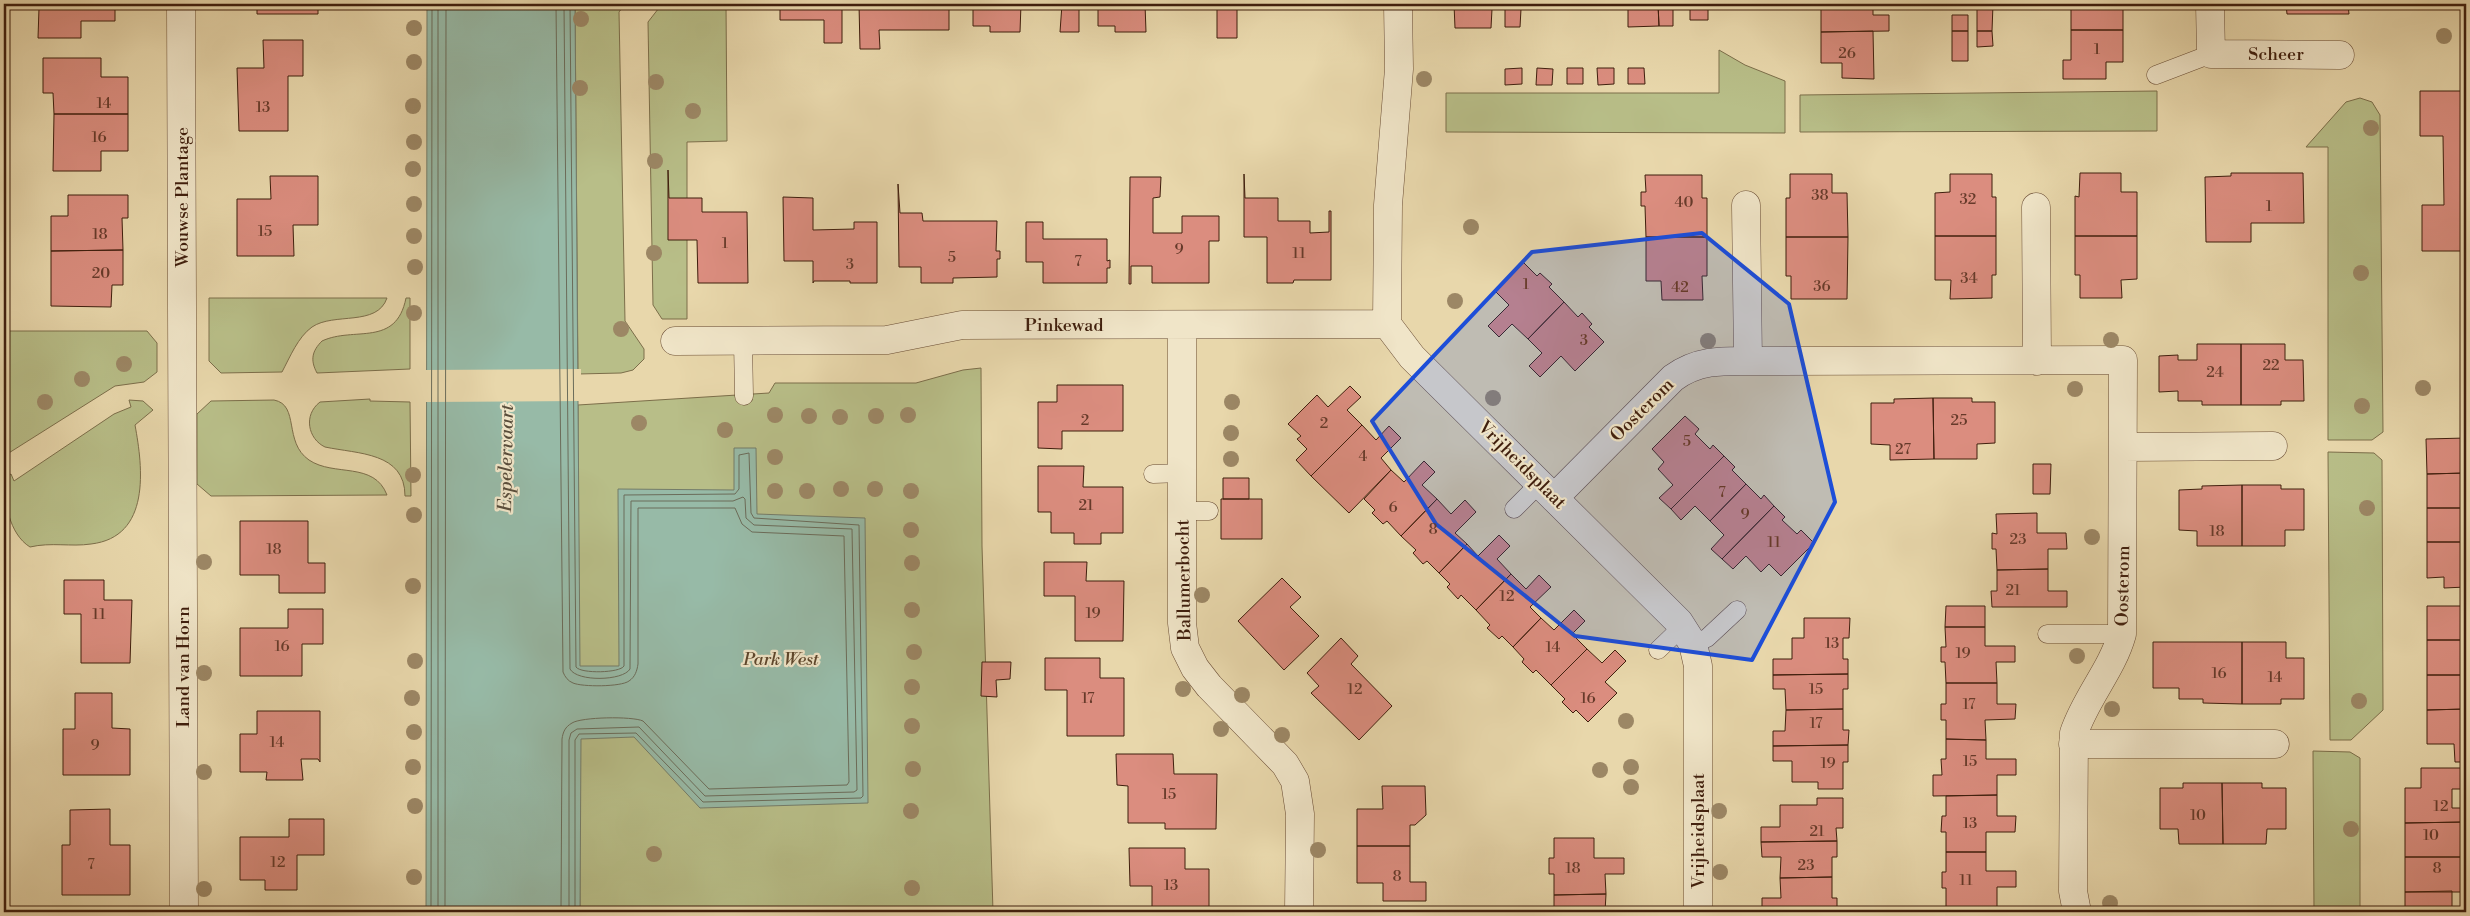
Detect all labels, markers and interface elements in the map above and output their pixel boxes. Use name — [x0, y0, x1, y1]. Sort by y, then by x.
house number: 1 — [2094, 40, 2101, 59]
street label: Scheer — [2248, 43, 2304, 66]
house number: 26 — [1838, 44, 1856, 63]
house number: 14 — [97, 94, 111, 113]
house number: 13 — [256, 98, 270, 117]
street label: Wouwse Plantage — [171, 127, 194, 268]
house number: 16 — [91, 128, 107, 147]
house number: 38 — [1811, 186, 1829, 205]
house number: 32 — [1960, 190, 1976, 209]
house number: 40 — [1675, 193, 1693, 212]
house number: 1 — [2266, 197, 2273, 216]
house number: 15 — [258, 222, 272, 241]
house number: 18 — [92, 225, 108, 244]
house number: 1 — [722, 234, 729, 253]
house number: 9 — [1174, 240, 1184, 259]
house number: 11 — [1292, 244, 1306, 263]
house number: 5 — [948, 248, 956, 267]
house number: 7 — [1074, 252, 1082, 271]
house number: 3 — [846, 255, 854, 274]
house number: 20 — [92, 264, 110, 283]
house number: 34 — [1960, 269, 1978, 288]
house number: 1 — [1523, 275, 1530, 294]
house number: 36 — [1813, 277, 1831, 296]
house number: 42 — [1671, 278, 1689, 297]
street label: Pinkewad — [1024, 314, 1104, 337]
house number: 3 — [1580, 331, 1588, 350]
house number: 22 — [2262, 356, 2280, 375]
house number: 24 — [2206, 363, 2224, 382]
street label: Oosterom — [1605, 373, 1679, 447]
water label: Espelervaart — [493, 403, 519, 513]
house number: 2 — [1081, 411, 1089, 430]
house number: 25 — [1951, 411, 1967, 430]
house number: 2 — [1320, 414, 1328, 433]
street label: Vrijheidsplaat — [1472, 415, 1571, 514]
house number: 5 — [1683, 432, 1691, 451]
house number: 27 — [1895, 440, 1911, 459]
house number: 4 — [1359, 447, 1368, 466]
house number: 7 — [1718, 483, 1726, 502]
house number: 21 — [1078, 496, 1094, 515]
house number: 6 — [1388, 498, 1398, 517]
house number: 9 — [1740, 505, 1750, 524]
street label: Ballumerbocht — [1171, 518, 1197, 642]
house number: 8 — [1428, 520, 1438, 539]
house number: 18 — [2209, 522, 2225, 541]
house number: 23 — [2010, 530, 2026, 549]
house number: 11 — [1767, 533, 1781, 552]
house number: 18 — [266, 540, 282, 559]
street label: Oosterom — [2111, 545, 2135, 627]
house number: 21 — [2005, 581, 2021, 600]
house number: 12 — [1499, 587, 1515, 606]
house number: 19 — [1085, 604, 1101, 623]
house number: 11 — [92, 605, 106, 624]
street label: Land van Horn — [172, 606, 195, 728]
house number: 13 — [1825, 634, 1839, 653]
house number: 16 — [274, 637, 290, 656]
house number: 14 — [1546, 638, 1560, 657]
house number: 19 — [1955, 644, 1971, 663]
park label: Park West — [742, 648, 820, 671]
house number: 16 — [2211, 664, 2227, 683]
house number: 14 — [2268, 668, 2282, 687]
house number: 12 — [1347, 680, 1363, 699]
house number: 15 — [1809, 680, 1823, 699]
house number: 17 — [1081, 689, 1095, 708]
house number: 16 — [1580, 689, 1596, 708]
house number: 17 — [1962, 695, 1976, 714]
house number: 17 — [1809, 714, 1823, 733]
house number: 14 — [270, 733, 284, 752]
house number: 9 — [90, 736, 100, 755]
house number: 15 — [1963, 752, 1977, 771]
house number: 19 — [1820, 754, 1836, 773]
street label: Vrijheidsplaat — [1687, 773, 1710, 890]
house number: 15 — [1162, 785, 1176, 804]
house number: 12 — [2433, 797, 2449, 816]
house number: 10 — [2190, 806, 2206, 825]
house number: 13 — [1963, 814, 1977, 833]
house number: 21 — [1809, 822, 1825, 841]
house number: 10 — [2423, 826, 2439, 845]
house number: 12 — [270, 853, 286, 872]
house number: 7 — [87, 855, 95, 874]
house number: 23 — [1798, 856, 1814, 875]
house number: 18 — [1565, 859, 1581, 878]
house number: 8 — [2432, 859, 2442, 878]
house number: 8 — [1392, 867, 1402, 886]
house number: 11 — [1959, 871, 1973, 890]
house number: 13 — [1164, 876, 1178, 895]

